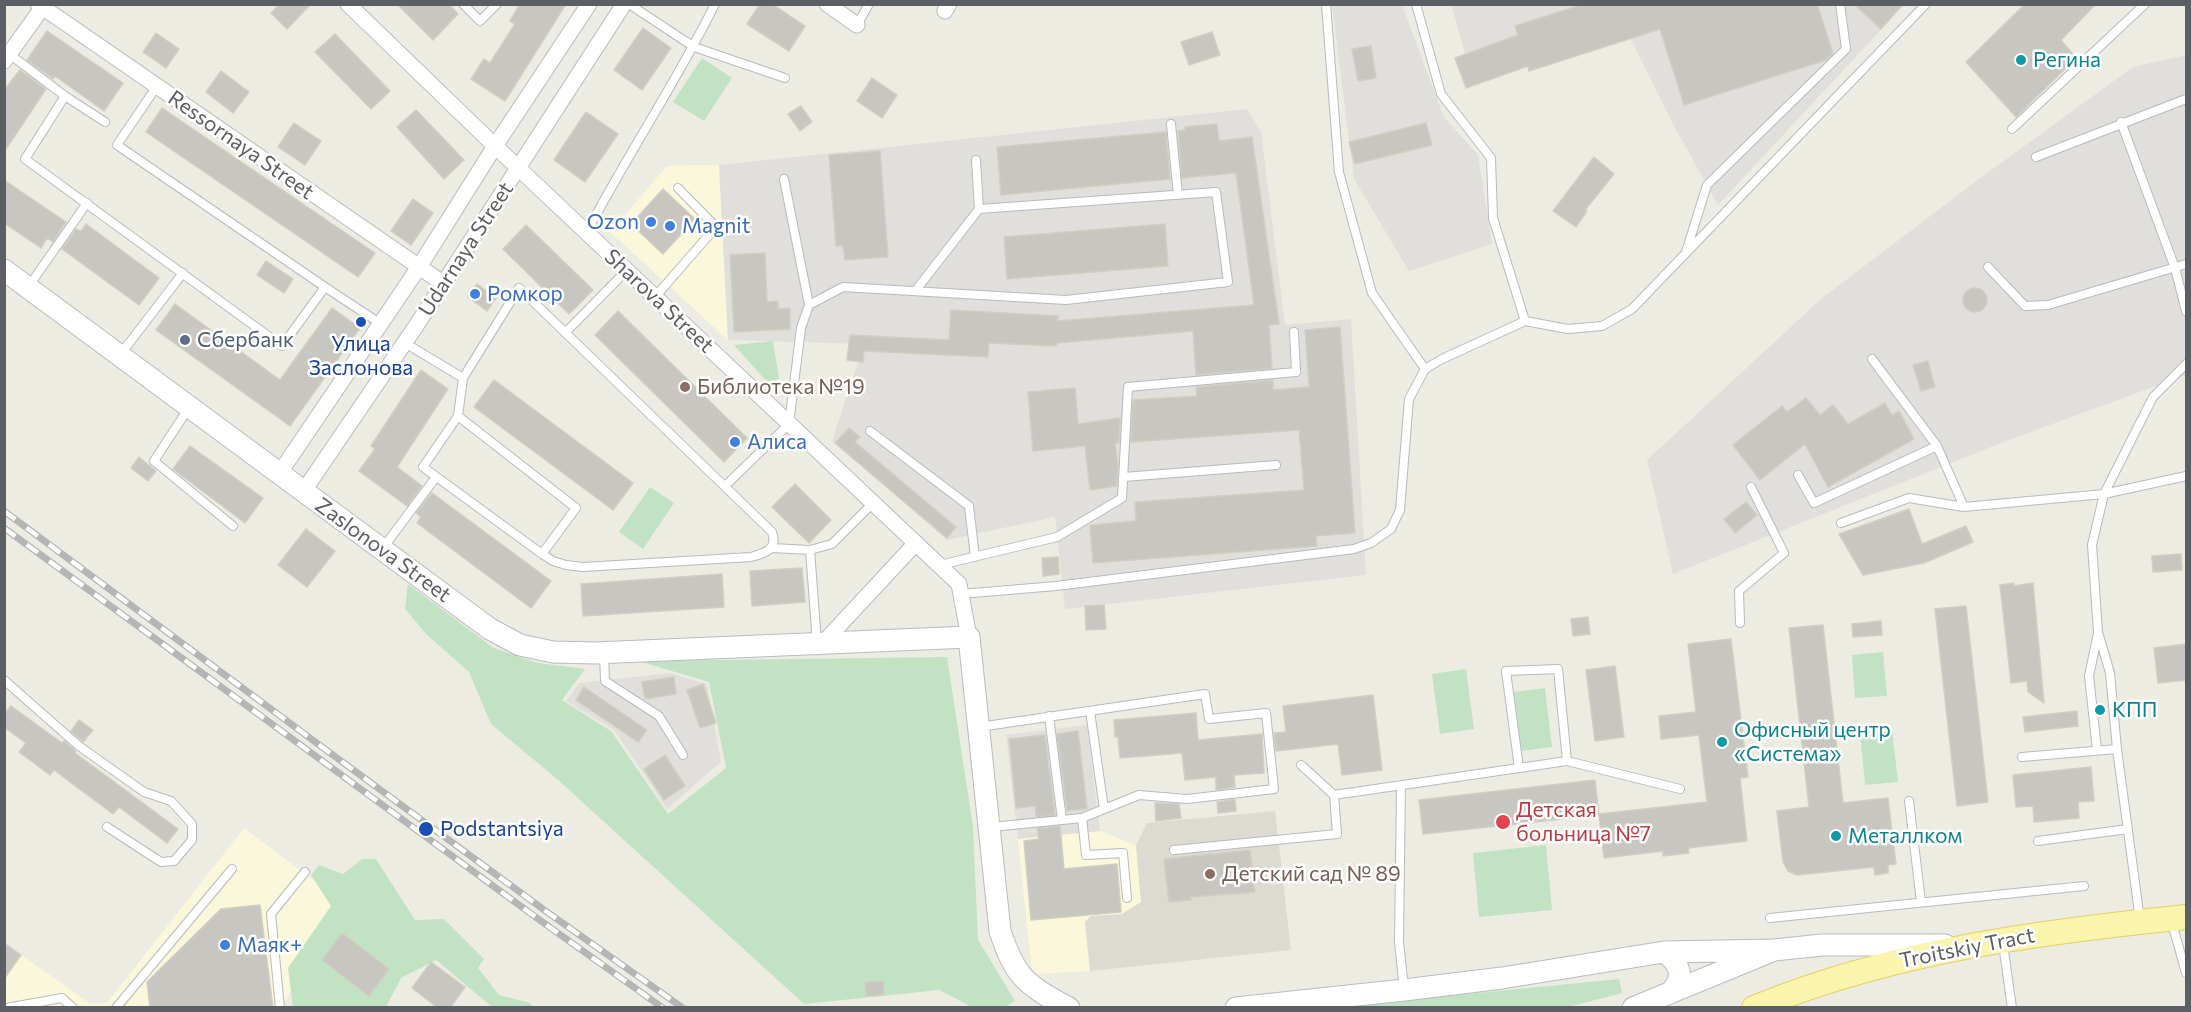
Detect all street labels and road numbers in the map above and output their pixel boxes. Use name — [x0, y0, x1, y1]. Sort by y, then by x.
street label: Ressornaya Street — [163, 85, 319, 205]
street label: Udarnaya Street — [413, 177, 519, 321]
street label: Sharova Street — [599, 244, 719, 358]
street label: Zaslonova Street — [310, 492, 456, 608]
street label: Troitskiy Tract — [1897, 923, 2037, 973]

